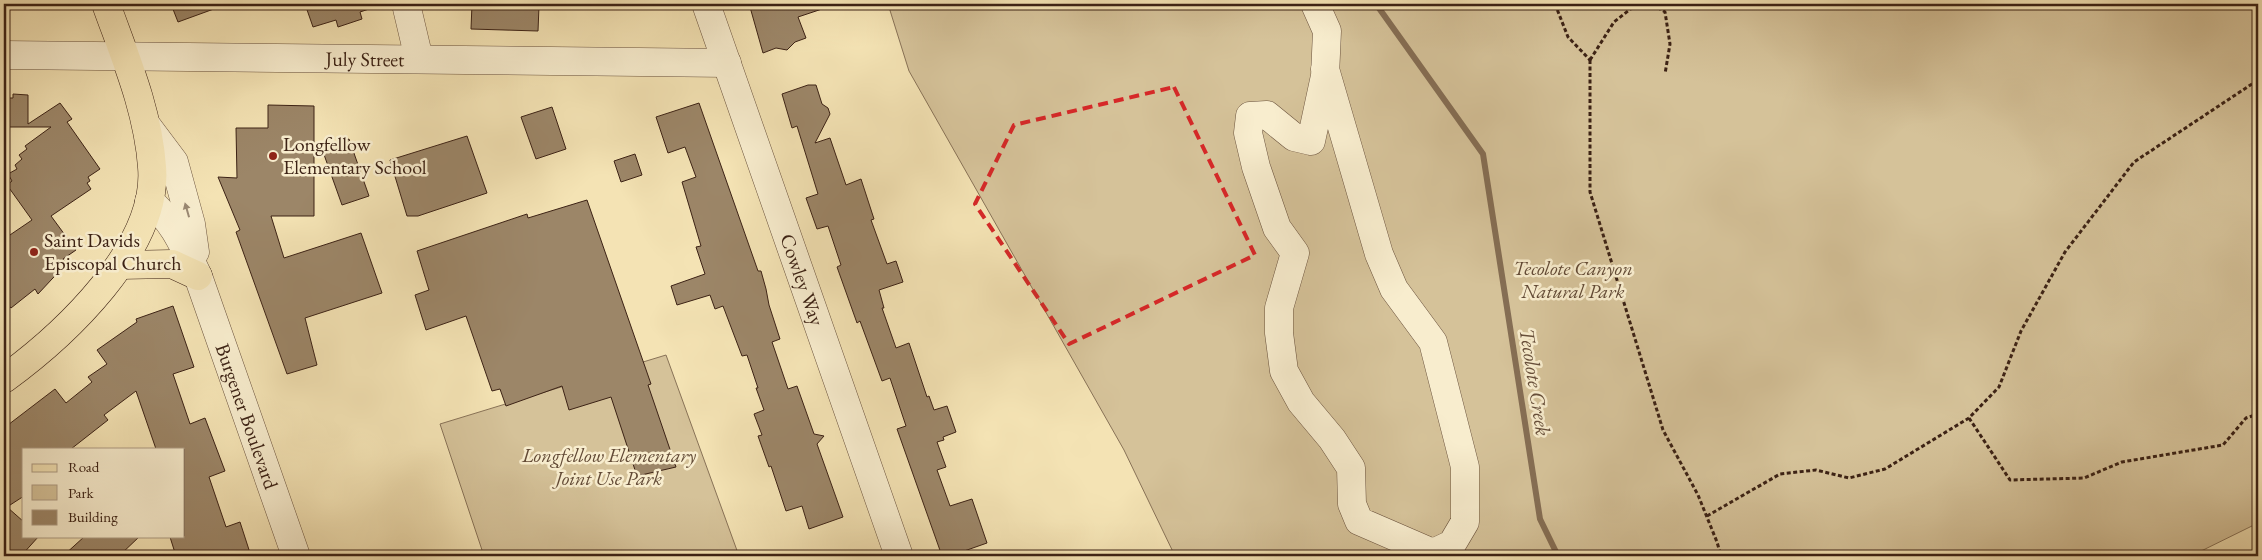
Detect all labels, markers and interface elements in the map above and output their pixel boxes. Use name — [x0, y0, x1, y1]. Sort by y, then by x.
street label: July Street — [323, 46, 405, 72]
place label: Longfellow Elementary School — [283, 131, 427, 180]
marker: Longfellow Elementary School — [267, 150, 279, 162]
one-way arrow — [183, 203, 191, 218]
place label: Saint Davids Episcopal Church — [44, 227, 182, 276]
street label: Cowley Way — [774, 230, 831, 329]
marker: Saint Davids Episcopal Church — [28, 246, 40, 258]
park label: Tecolote Canyon Natural Park — [1513, 255, 1633, 304]
water label: Tecolote Creek — [1514, 326, 1557, 438]
street label: Burgener Boulevard — [210, 340, 285, 493]
park label: Longfellow Elementary Joint Use Park — [521, 442, 696, 491]
legend — [22, 448, 185, 538]
text: Road — [68, 457, 100, 476]
text: Park — [68, 483, 95, 502]
text: Building — [68, 507, 118, 526]

